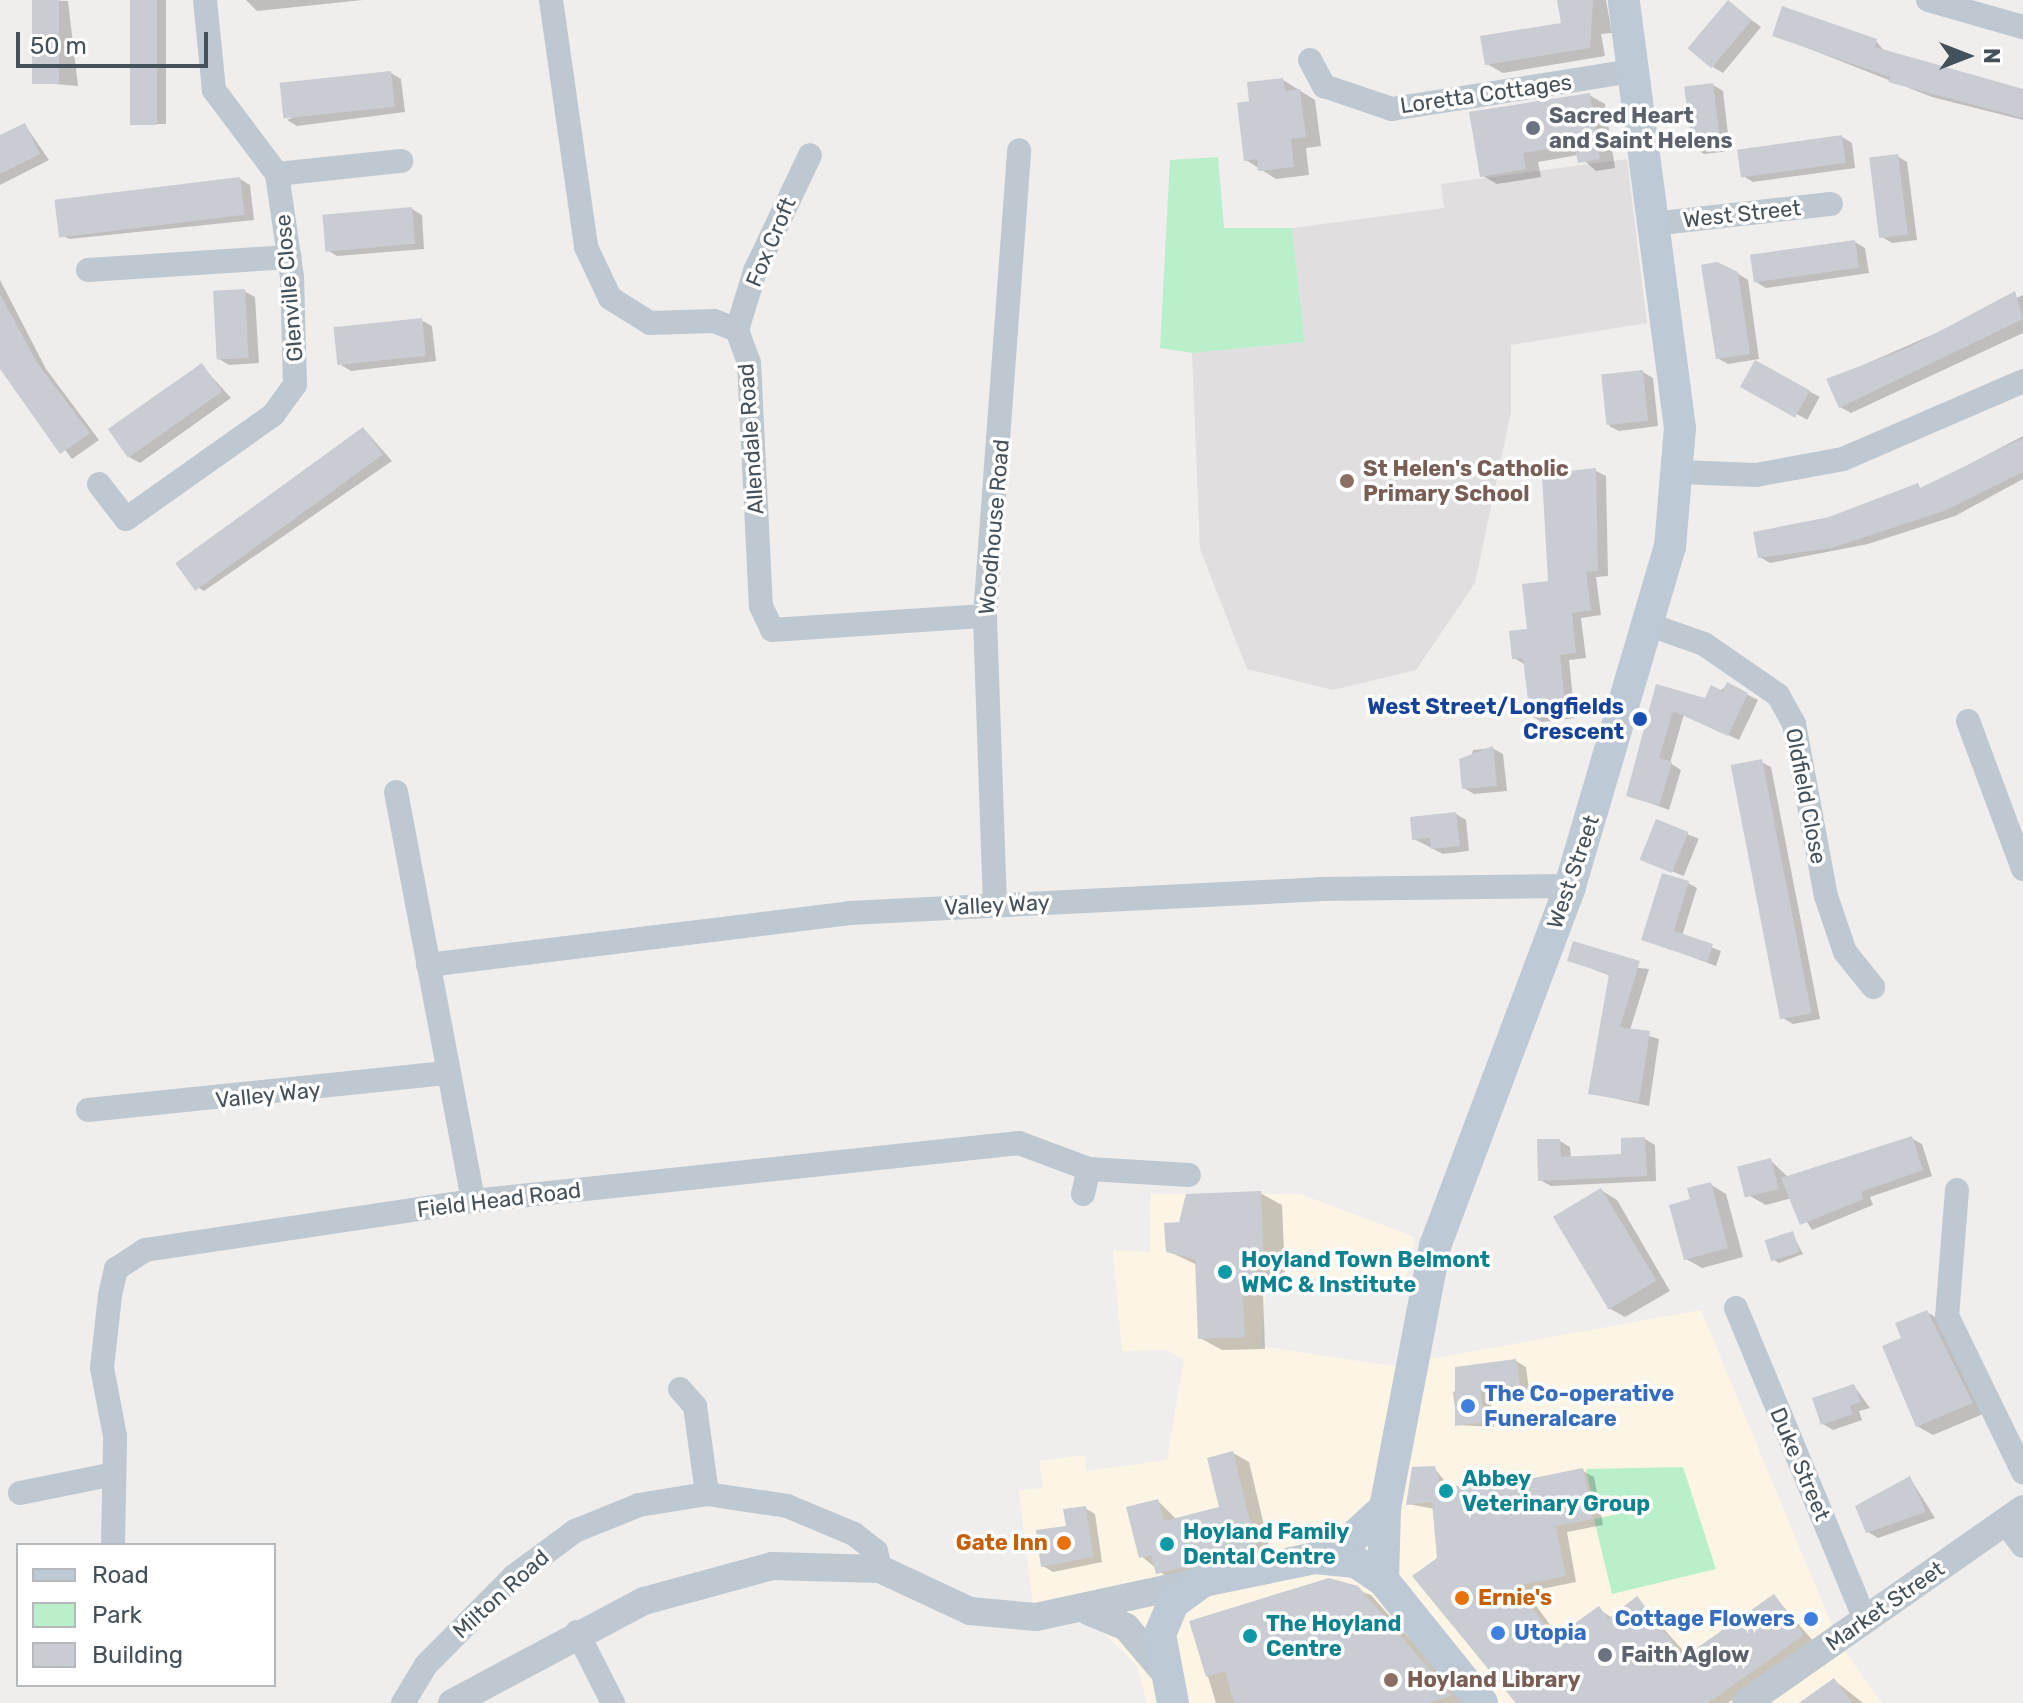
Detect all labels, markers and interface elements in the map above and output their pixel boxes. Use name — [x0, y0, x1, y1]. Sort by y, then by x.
scale bar — [20, 16, 212, 66]
north arrow — [1927, 16, 2007, 96]
text: 50 m — [30, 32, 87, 60]
text: N — [1978, 48, 2005, 64]
street label: Loretta Cottages — [1398, 69, 1574, 119]
place label: Sacred Heart and Saint Helens — [1549, 102, 1733, 154]
marker: Sacred Heart and Saint Helens — [1524, 119, 1542, 137]
street label: Fox Croft — [740, 193, 802, 291]
street label: West Street — [1682, 195, 1802, 233]
street label: Glenville Close — [269, 213, 309, 363]
street label: Allendale Road — [733, 363, 769, 515]
street label: Woodhouse Road — [973, 438, 1015, 616]
place label: St Helen's Catholic Primary School — [1363, 455, 1569, 506]
marker: St Helen's Catholic Primary School — [1338, 472, 1356, 490]
place label: West Street/Longfields Crescent — [1367, 693, 1624, 744]
marker: West Street/Longfields Crescent — [1631, 710, 1649, 728]
street label: Oldfield Close — [1780, 726, 1832, 866]
street label: West Street — [1541, 812, 1605, 932]
street label: Valley Way — [943, 889, 1051, 921]
street label: Valley Way — [214, 1076, 322, 1114]
street label: Field Head Road — [415, 1177, 583, 1223]
place label: Hoyland Town Belmont WMC & Institute — [1241, 1246, 1490, 1298]
marker: Hoyland Town Belmont WMC & Institute — [1216, 1263, 1234, 1281]
place label: The Co-operative Funeralcare — [1484, 1380, 1674, 1432]
marker: The Co-operative Funeralcare — [1459, 1397, 1477, 1415]
street label: Duke Street — [1764, 1403, 1836, 1525]
place label: Abbey Veterinary Group — [1462, 1465, 1651, 1516]
marker: Abbey Veterinary Group — [1437, 1482, 1455, 1500]
place label: Hoyland Family Dental Centre — [1183, 1518, 1349, 1570]
place label: Gate Inn — [956, 1530, 1048, 1556]
marker: Gate Inn — [1055, 1534, 1073, 1552]
marker: Hoyland Family Dental Centre — [1158, 1535, 1176, 1553]
legend — [16, 1543, 276, 1687]
street label: Milton Road — [447, 1544, 555, 1644]
street label: Market Street — [1821, 1555, 1949, 1657]
text: Road — [92, 1561, 149, 1589]
place label: Ernie's — [1478, 1585, 1552, 1611]
marker: Ernie's — [1453, 1589, 1471, 1607]
text: Park — [92, 1601, 142, 1629]
place label: Cottage Flowers — [1615, 1606, 1795, 1632]
place label: The Hoyland Centre — [1266, 1610, 1401, 1662]
marker: Cottage Flowers — [1802, 1610, 1820, 1628]
place label: Utopia — [1514, 1620, 1587, 1646]
marker: Utopia — [1489, 1624, 1507, 1642]
marker: The Hoyland Centre — [1241, 1627, 1259, 1645]
text: Building — [92, 1641, 183, 1669]
place label: Faith Aglow — [1621, 1642, 1750, 1668]
marker: Faith Aglow — [1596, 1646, 1614, 1664]
place label: Hoyland Library — [1407, 1667, 1581, 1693]
marker: Hoyland Library — [1382, 1671, 1400, 1689]

